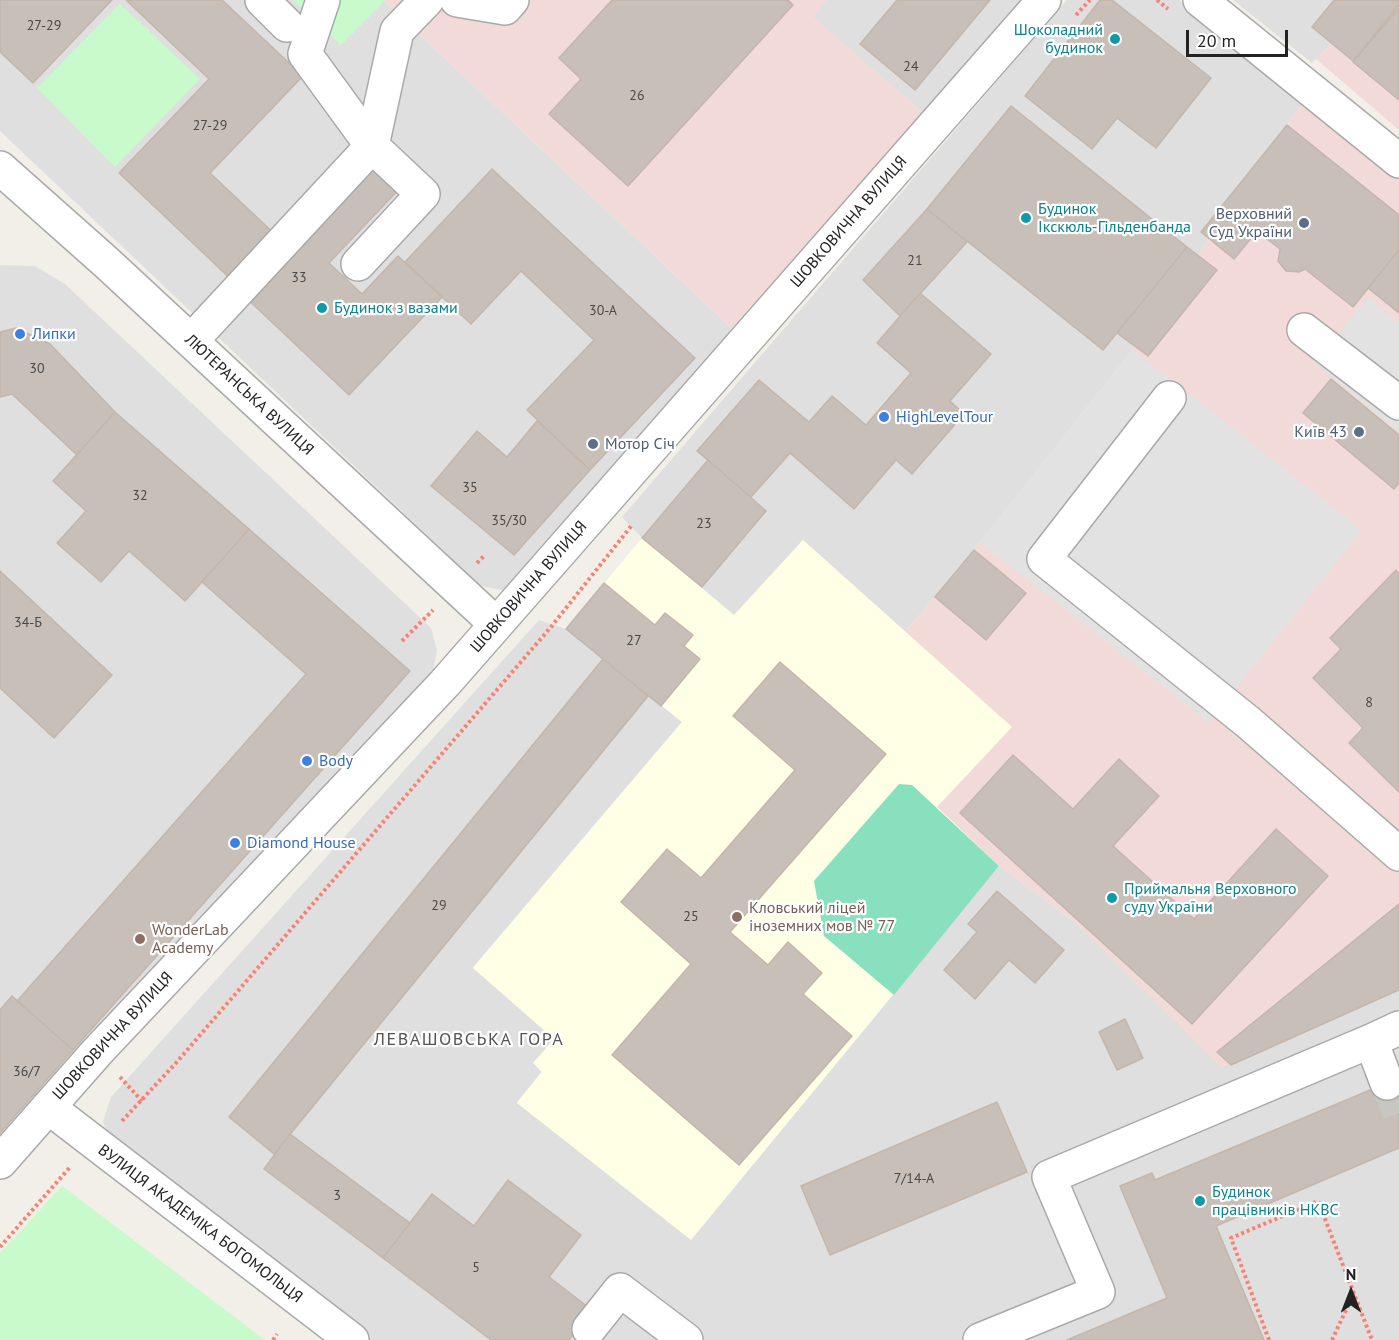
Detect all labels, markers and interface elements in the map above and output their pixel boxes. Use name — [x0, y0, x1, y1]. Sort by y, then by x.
house number: 27-29 — [27, 18, 61, 34]
scale bar — [1189, 18, 1291, 56]
place label: Шоколадний будинок — [1014, 20, 1103, 58]
text: 20 m — [1197, 29, 1236, 52]
marker: Шоколадний будинок — [1108, 32, 1122, 46]
house number: 24 — [903, 59, 919, 75]
house number: 26 — [629, 88, 645, 104]
house number: 27-29 — [193, 118, 227, 134]
street label: ШОВКОВИЧНА ВУЛИЦЯ — [787, 152, 911, 292]
place label: Будинок Ікскюль-Гільденбанда — [1038, 199, 1191, 237]
place label: Верховний Суд України — [1209, 204, 1292, 242]
marker: Будинок Ікскюль-Гільденбанда — [1019, 211, 1033, 225]
marker: Верховний Суд України — [1297, 216, 1311, 230]
house number: 21 — [907, 253, 923, 269]
house number: 33 — [291, 270, 307, 286]
place label: Будинок з вазами — [334, 298, 458, 318]
marker: Будинок з вазами — [315, 301, 329, 315]
house number: 30-А — [589, 303, 617, 319]
place label: Липки — [32, 324, 76, 344]
marker: Липки — [13, 327, 27, 341]
street label: ЛЮТЕРАНСЬКА ВУЛИЦЯ — [181, 330, 317, 460]
house number: 30 — [29, 361, 45, 377]
place label: HighLevelTour — [896, 407, 993, 427]
marker: HighLevelTour — [877, 410, 891, 424]
place label: Київ 43 — [1294, 422, 1347, 442]
marker: Київ 43 — [1352, 425, 1366, 439]
place label: Мотор Січ — [605, 434, 675, 454]
marker: Мотор Січ — [586, 437, 600, 451]
house number: 35 — [462, 480, 478, 496]
house number: 32 — [132, 488, 148, 504]
house number: 35/30 — [491, 513, 527, 529]
house number: 23 — [696, 516, 712, 532]
street label: ШОВКОВИЧНА ВУЛИЦЯ — [467, 517, 591, 657]
house number: 34-Б — [14, 615, 42, 631]
house number: 27 — [626, 633, 642, 649]
house number: 8 — [1365, 695, 1373, 711]
place label: Body — [319, 751, 353, 771]
marker: Body — [300, 754, 314, 768]
place label: Diamond House — [247, 833, 356, 853]
marker: Diamond House — [228, 836, 242, 850]
place label: Приймальня Верховного суду України — [1124, 879, 1297, 917]
marker: Приймальня Верховного суду України — [1105, 891, 1119, 905]
house number: 29 — [431, 898, 447, 914]
place label: Кловський ліцей іноземних мов № 77 — [749, 898, 895, 936]
house number: 25 — [683, 909, 699, 925]
marker: Кловський ліцей іноземних мов № 77 — [730, 910, 744, 924]
place label: WonderLab Academy — [152, 920, 229, 958]
marker: WonderLab Academy — [133, 932, 147, 946]
street label: ШОВКОВИЧНА ВУЛИЦЯ — [49, 968, 177, 1104]
district label: ЛЕВАШОВСЬКА ГОРА — [374, 1029, 564, 1051]
house number: 36/7 — [13, 1064, 41, 1080]
street label: ВУЛИЦЯ АКАДЕМІКА БОГОМОЛЬЦЯ — [94, 1141, 306, 1307]
house number: 7/14-А — [894, 1171, 934, 1187]
place label: Будинок працівників НКВС — [1212, 1182, 1339, 1220]
house number: 3 — [333, 1188, 341, 1204]
marker: Будинок працівників НКВС — [1193, 1194, 1207, 1208]
house number: 5 — [472, 1260, 480, 1276]
north arrow — [1321, 1262, 1381, 1322]
text: N — [1346, 1264, 1356, 1284]

